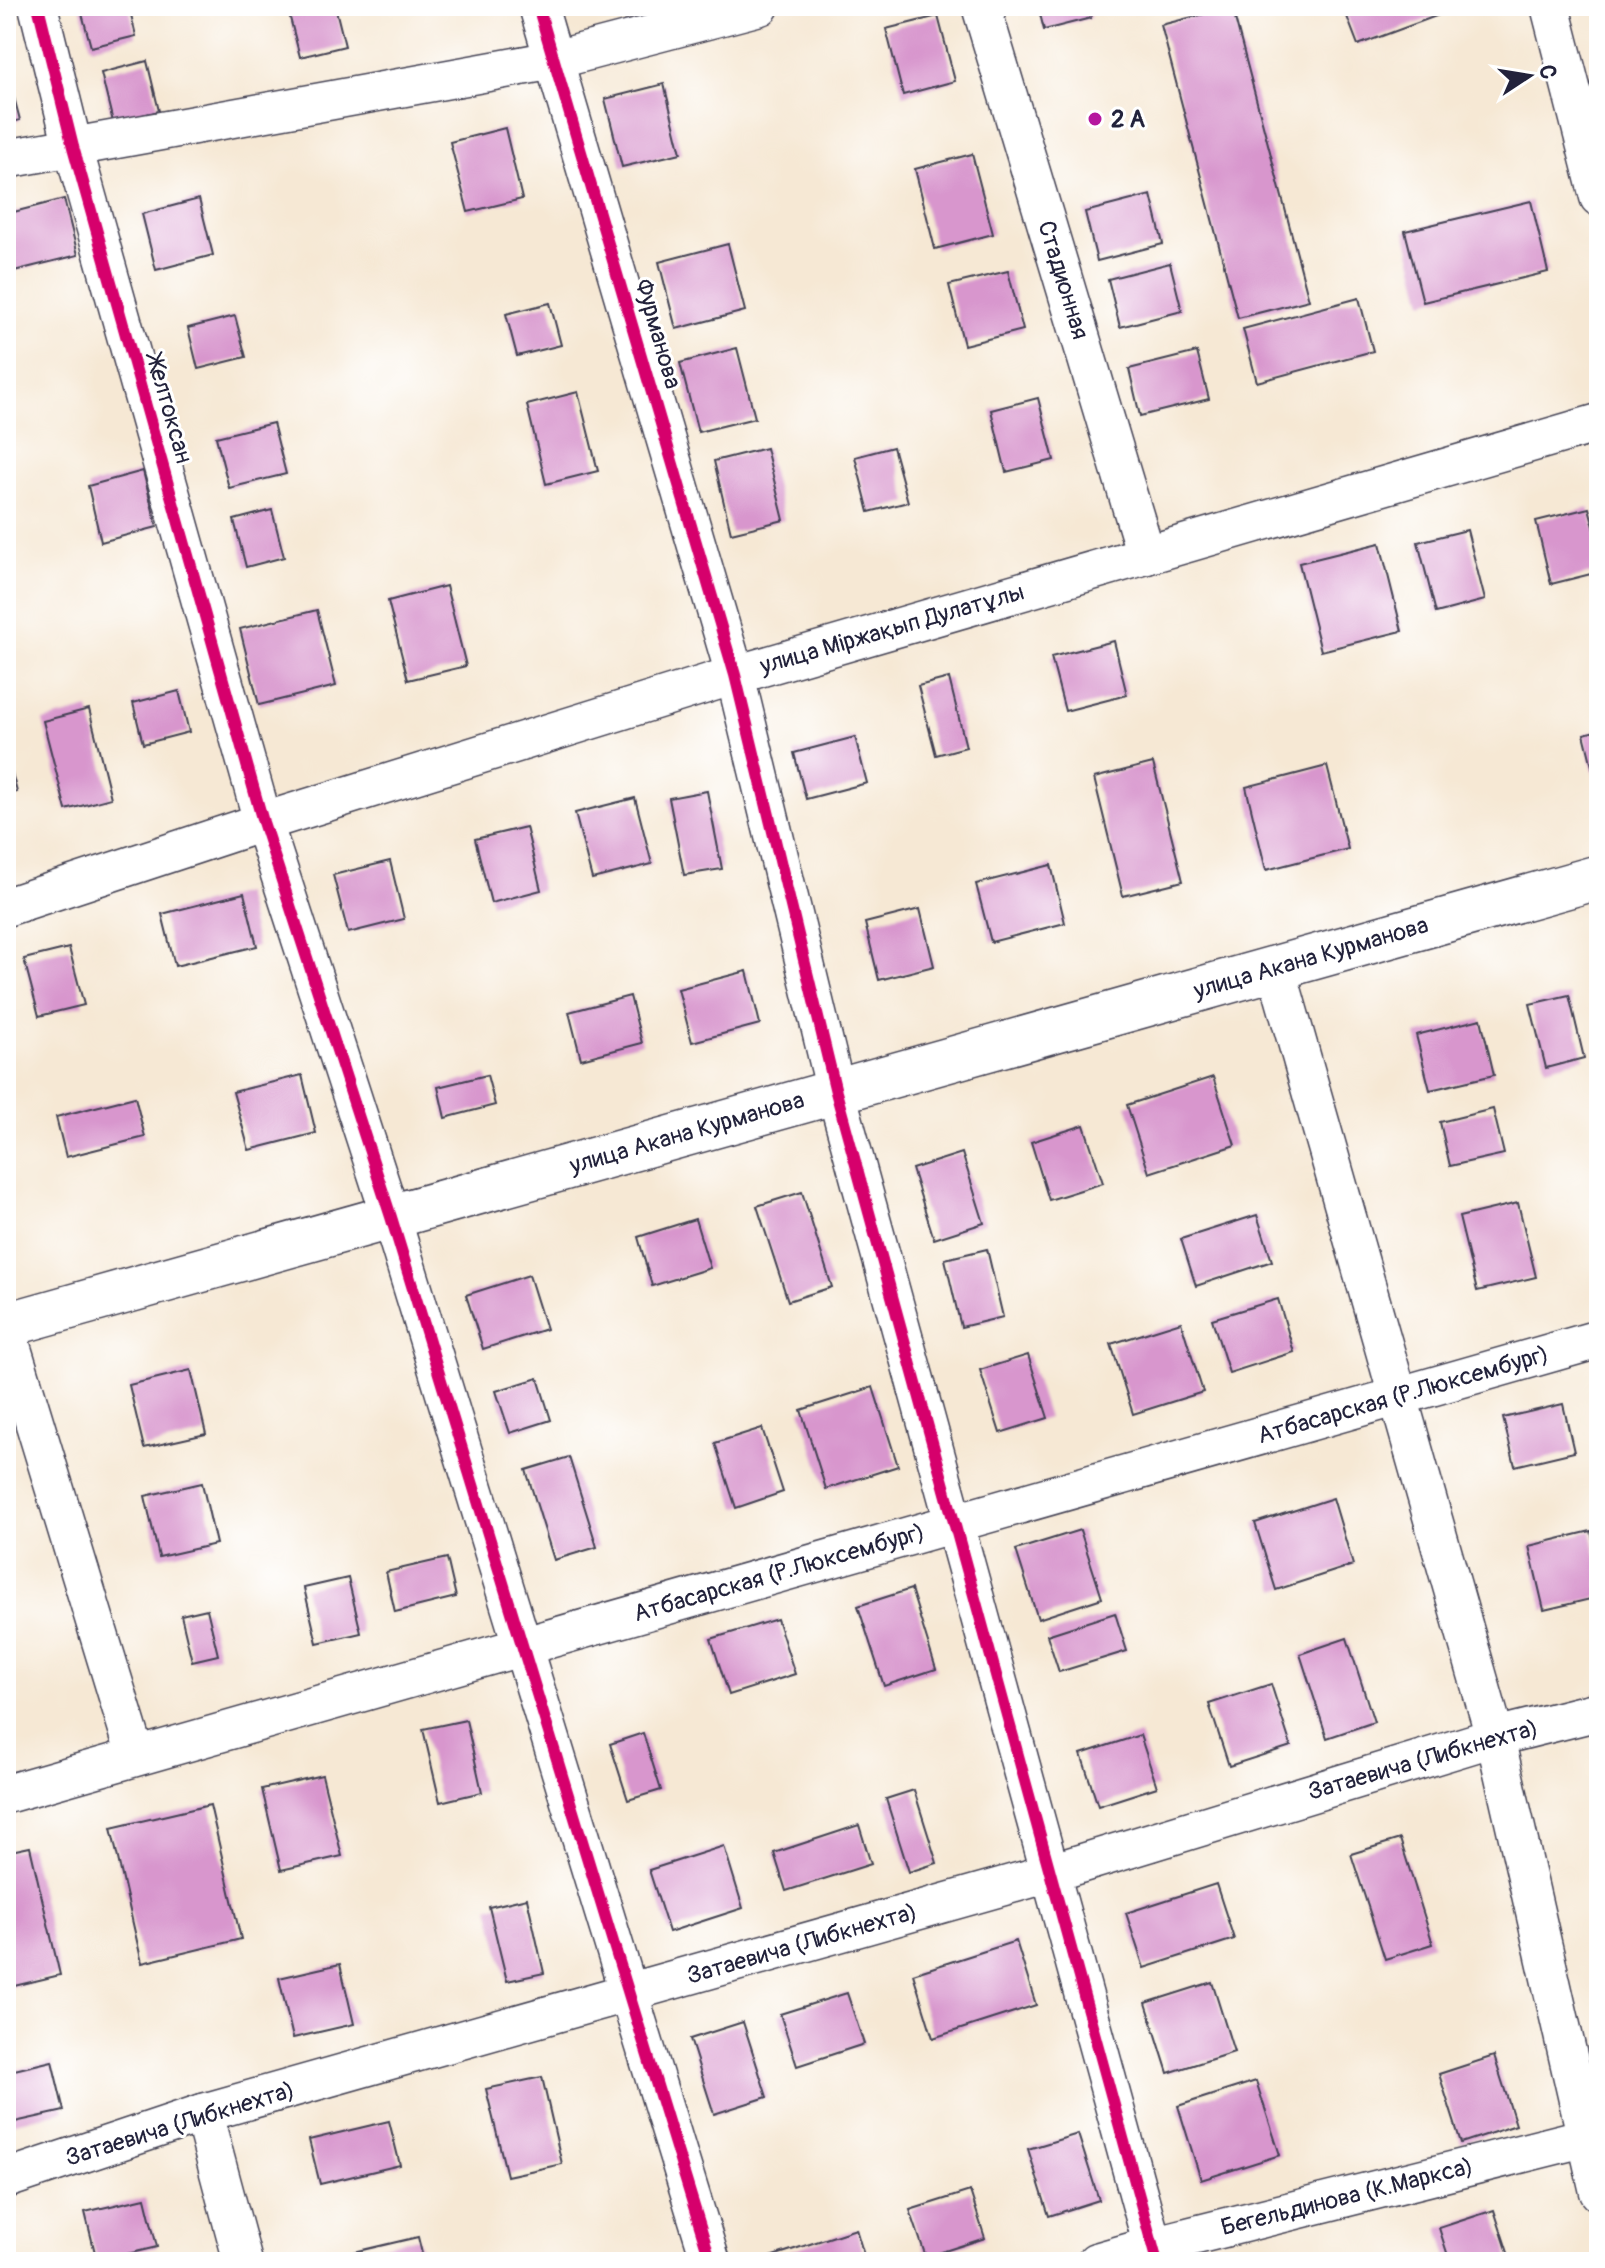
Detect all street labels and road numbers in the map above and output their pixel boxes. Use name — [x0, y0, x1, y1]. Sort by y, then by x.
street label: Стадионная — [1031, 217, 1095, 343]
street label: Фурманова — [629, 276, 687, 392]
street label: Желтоксан — [139, 348, 198, 467]
street label: улица Міржақып Дулатұлы — [756, 577, 1027, 681]
street label: улица Акана Курманова — [1189, 911, 1432, 1006]
street label: улица Акана Курманова — [565, 1086, 808, 1181]
street label: Атбасарская (Р.Люксембург) — [1254, 1340, 1552, 1450]
street label: Атбасарская (Р.Люксембург) — [630, 1518, 928, 1628]
street label: Затаевича (Либкнехта) — [1305, 1713, 1541, 1807]
street label: Затаевича (Либкнехта) — [684, 1897, 920, 1991]
street label: Затаевича (Либкнехта) — [62, 2075, 298, 2173]
street label: Бегельдинова (К.Маркса) — [1218, 2152, 1476, 2242]

